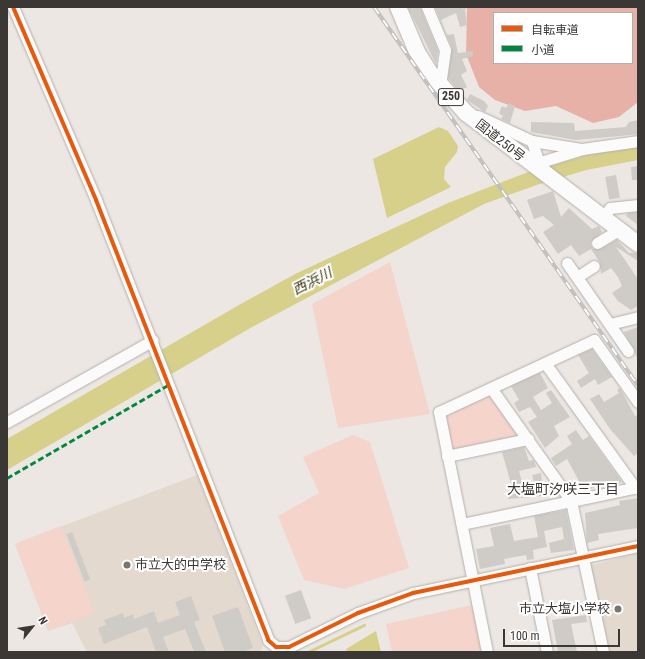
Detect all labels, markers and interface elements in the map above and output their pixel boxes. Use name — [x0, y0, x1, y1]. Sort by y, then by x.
legend — [493, 12, 633, 64]
text: 自転車道 — [531, 23, 579, 37]
text: 小道 — [531, 43, 555, 57]
road number: 250 — [437, 87, 465, 107]
street label: 国道250号 — [472, 117, 528, 165]
water label: 西浜川 — [289, 264, 335, 298]
district label: 大塩町汐咲三丁目 — [507, 481, 619, 497]
place label: 市立大的中学校 — [135, 557, 226, 573]
marker: 市立大的中学校 — [122, 560, 132, 570]
place label: 市立大塩小学校 — [519, 601, 610, 617]
marker: 市立大塩小学校 — [613, 604, 623, 614]
north arrow — [12, 607, 52, 647]
text: N — [36, 615, 50, 627]
scale bar — [505, 621, 622, 647]
text: 100 m — [510, 629, 540, 643]

